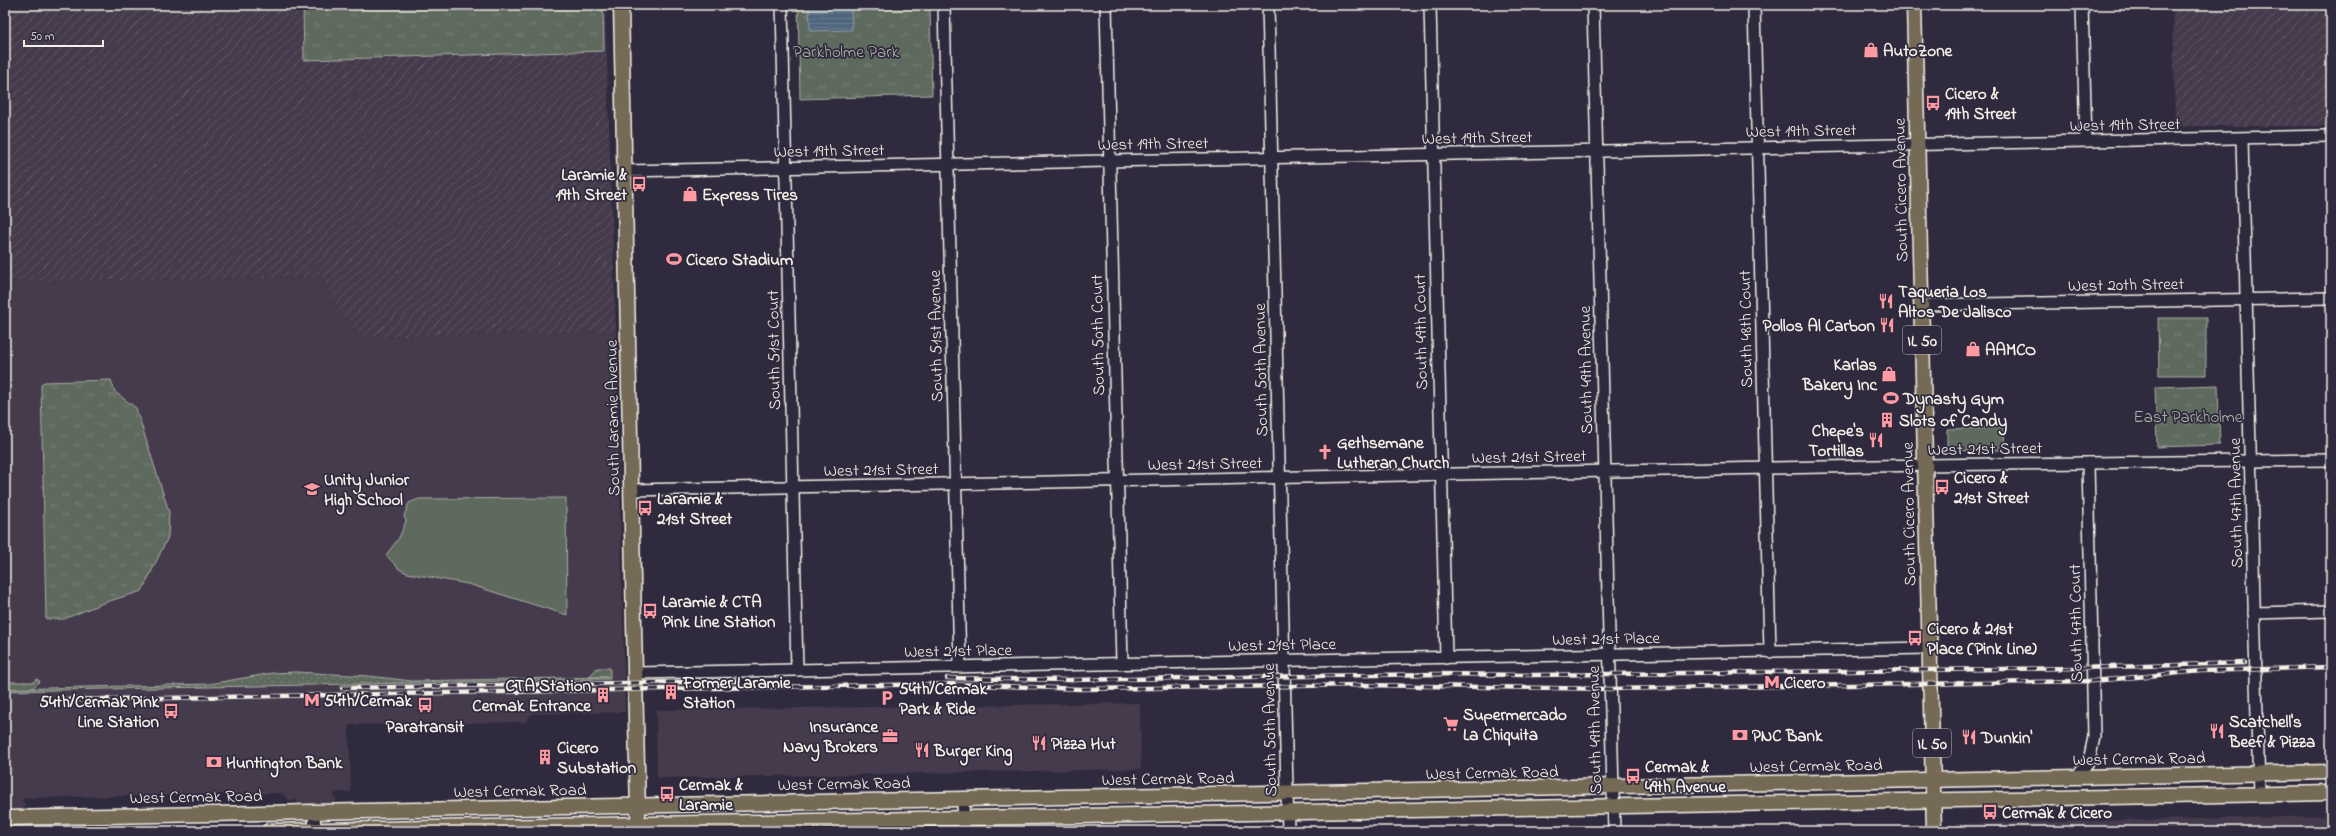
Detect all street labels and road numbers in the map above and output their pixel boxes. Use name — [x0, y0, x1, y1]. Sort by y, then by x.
street label: West 19th Street — [2069, 112, 2181, 139]
street label: South Cicero Avenue — [1888, 117, 1915, 262]
street label: West 19th Street — [1745, 118, 1857, 145]
street label: West 19th Street — [1421, 125, 1533, 152]
street label: West 19th Street — [1097, 131, 1209, 158]
street label: West 19th Street — [773, 138, 885, 165]
street label: South 51st Avenue — [923, 269, 950, 402]
street label: South 48th Court — [1733, 270, 1760, 388]
street label: West 20th Street — [2068, 272, 2185, 299]
street label: South 49th Court — [1408, 273, 1435, 390]
street label: South 50th Court — [1085, 274, 1112, 396]
street label: South 51st Court — [761, 289, 788, 410]
street label: South 50th Avenue — [1248, 303, 1275, 437]
street label: South 49th Avenue — [1573, 305, 1600, 434]
road number: IL 50 — [1903, 326, 1941, 354]
street label: South Laramie Avenue — [600, 339, 627, 496]
street label: West 21st Street — [1927, 436, 2043, 463]
street label: South 47th Avenue — [2223, 437, 2250, 568]
street label: South Cicero Avenue — [1896, 441, 1923, 586]
street label: West 21st Street — [1471, 444, 1587, 471]
street label: West 21st Street — [1147, 451, 1263, 478]
street label: West 21st Street — [823, 457, 939, 484]
street label: South 47th Court — [2063, 563, 2090, 682]
street label: West 21st Place — [1552, 626, 1661, 653]
street label: West 21st Place — [1228, 632, 1337, 659]
street label: West 21st Place — [904, 638, 1013, 665]
street label: South 50th Avenue — [1257, 663, 1284, 797]
street label: South 49th Avenue — [1582, 665, 1609, 794]
road number: IL 50 — [1913, 729, 1951, 757]
street label: West Cermak Road — [2072, 746, 2206, 773]
street label: West Cermak Road — [1749, 753, 1883, 780]
street label: West Cermak Road — [1425, 760, 1559, 787]
street label: West Cermak Road — [1101, 766, 1235, 793]
street label: West Cermak Road — [777, 771, 911, 798]
street label: West Cermak Road — [453, 778, 587, 805]
street label: West Cermak Road — [129, 784, 263, 811]

